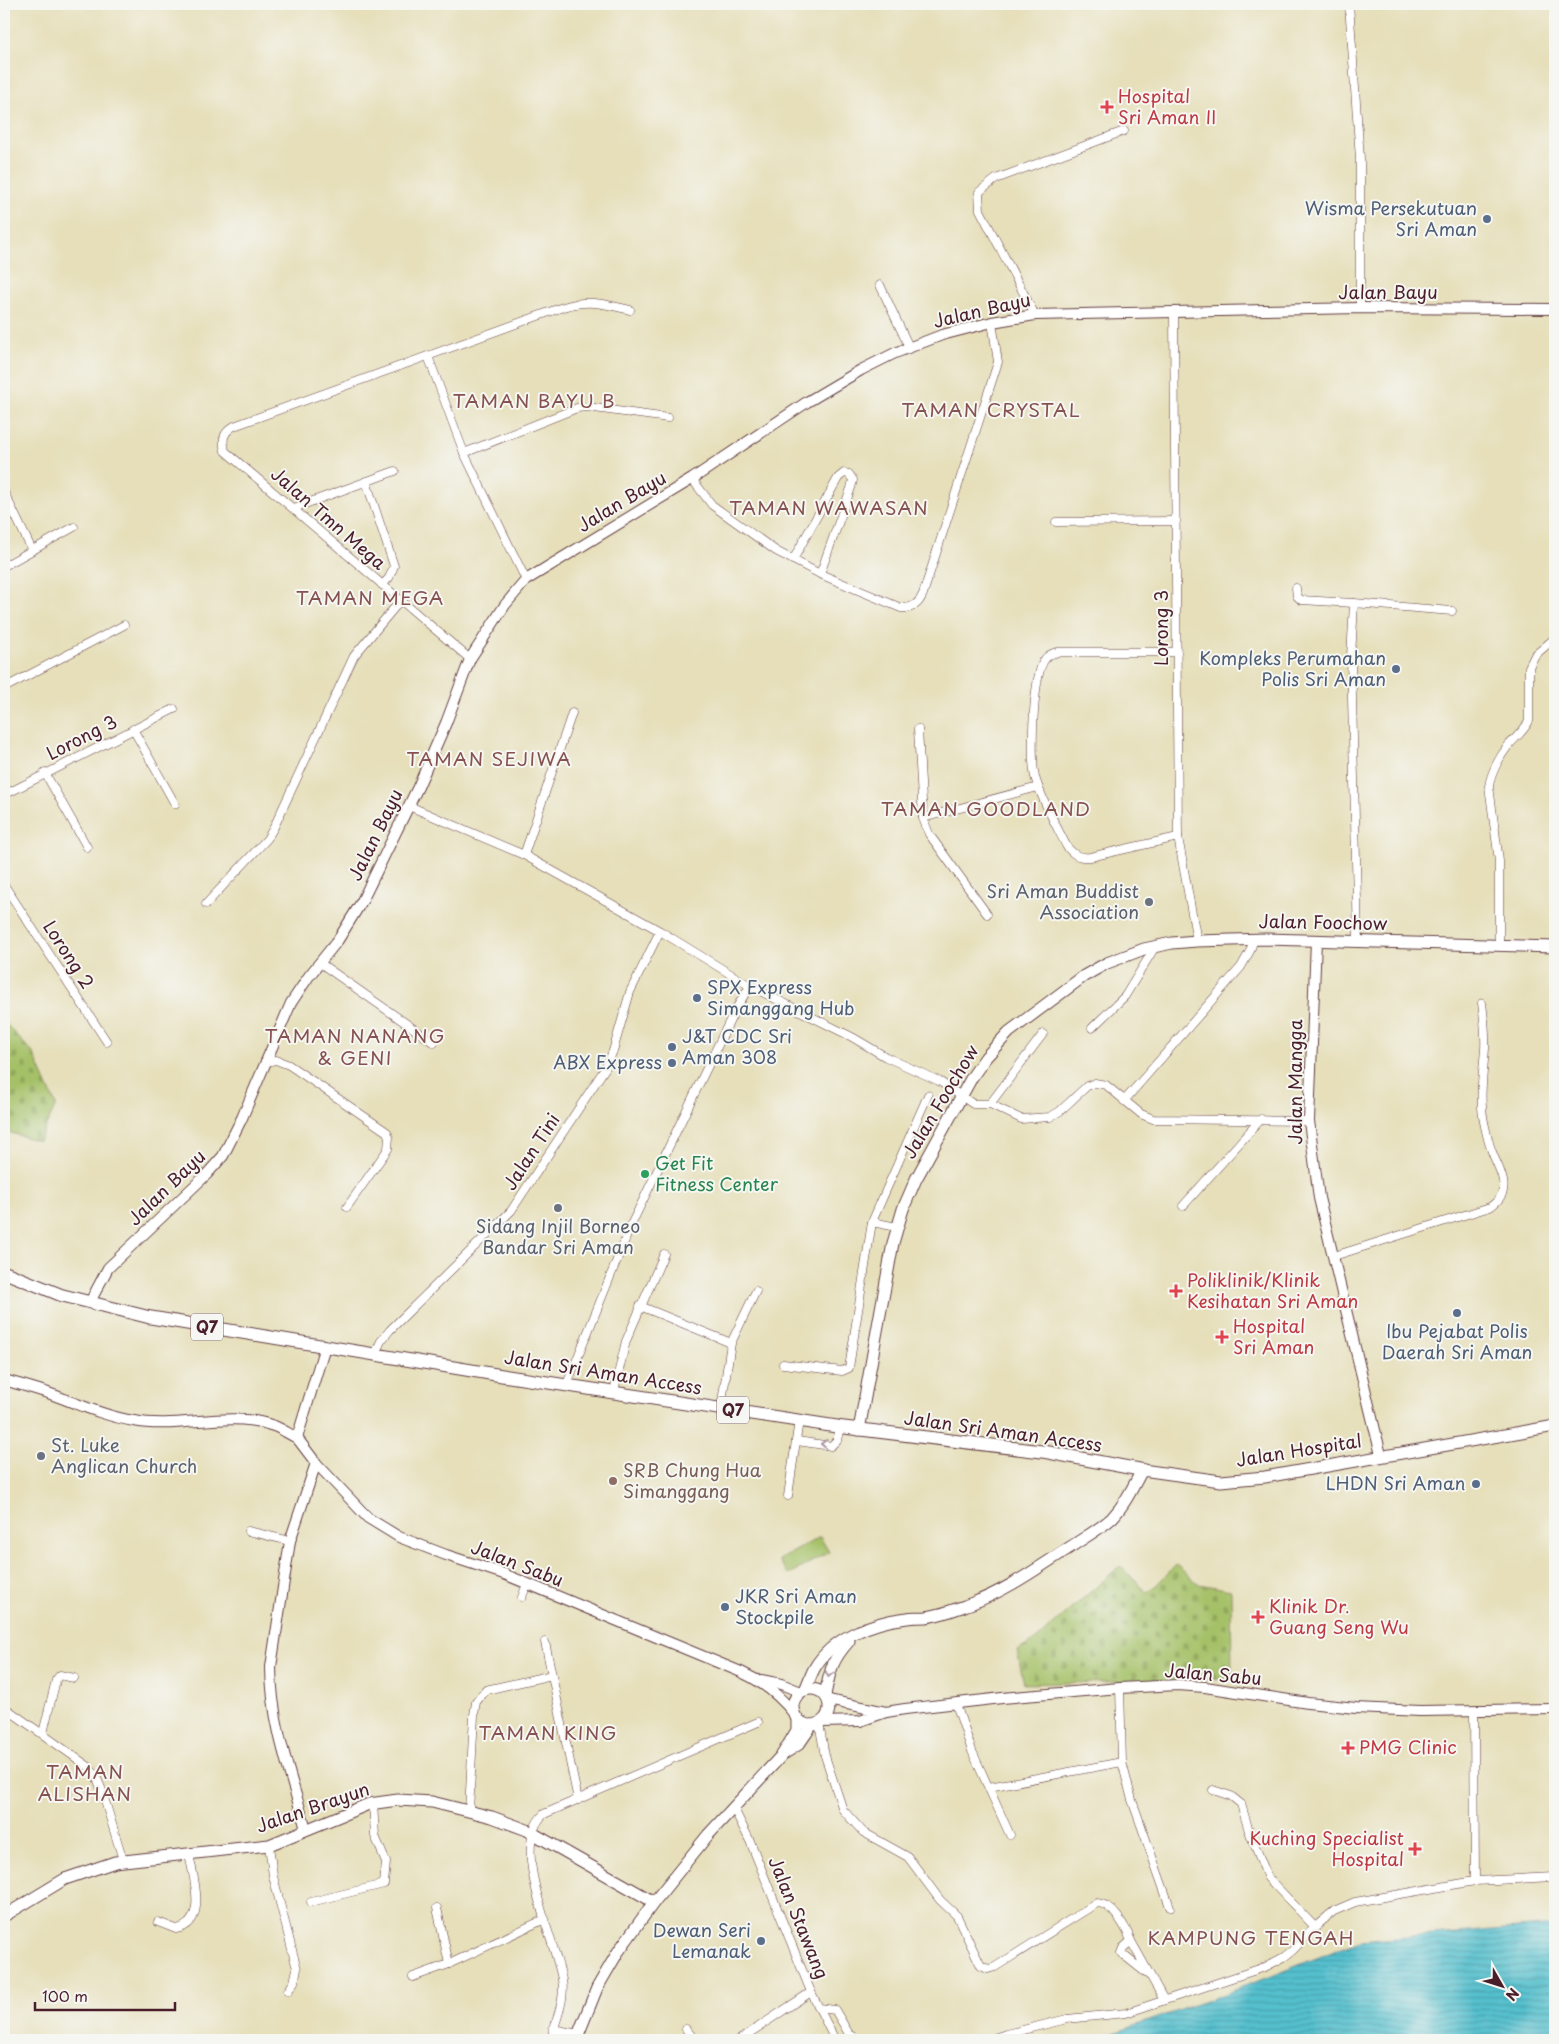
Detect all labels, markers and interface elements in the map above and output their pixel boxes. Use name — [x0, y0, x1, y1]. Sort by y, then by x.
place label: Hospital Sri Aman II — [1118, 82, 1216, 130]
marker: Hospital Sri Aman II — [1100, 100, 1114, 114]
place label: Wisma Persekutuan Sri Aman — [1305, 194, 1477, 242]
marker: Wisma Persekutuan Sri Aman — [1481, 213, 1493, 225]
street label: Jalan Bayu — [1338, 278, 1438, 305]
street label: Jalan Bayu — [930, 285, 1033, 334]
district label: TAMAN BAYU B — [452, 386, 616, 414]
district label: TAMAN CRYSTAL — [901, 395, 1081, 423]
street label: Jalan Tmn Mega — [266, 460, 393, 576]
street label: Jalan Bayu — [572, 464, 671, 538]
district label: TAMAN WAWASAN — [729, 493, 929, 521]
district label: TAMAN MEGA — [296, 583, 444, 611]
street label: Lorong 3 — [1147, 590, 1174, 666]
place label: Kompleks Perumahan Polis Sri Aman — [1199, 644, 1386, 692]
marker: Kompleks Perumahan Polis Sri Aman — [1390, 663, 1402, 675]
street label: Lorong 3 — [41, 707, 121, 766]
district label: TAMAN SEJIWA — [406, 744, 572, 772]
street label: Jalan Bayu — [341, 784, 409, 885]
district label: TAMAN GOODLAND — [881, 794, 1091, 822]
place label: Sri Aman Buddist Association — [987, 877, 1139, 925]
marker: Sri Aman Buddist Association — [1143, 896, 1155, 908]
street label: Jalan Foochow — [1258, 907, 1388, 936]
street label: Lorong 2 — [37, 915, 101, 994]
place label: SPX Express Simanggang Hub — [707, 973, 855, 1021]
marker: SPX Express Simanggang Hub — [691, 992, 703, 1004]
street label: Jalan Mangga — [1281, 1019, 1308, 1144]
district label: TAMAN NANANG & GENI — [265, 1021, 445, 1071]
place label: J&T CDC Sri Aman 308 — [682, 1022, 792, 1070]
street label: Jalan Foochow — [895, 1039, 985, 1163]
marker: J&T CDC Sri Aman 308 — [666, 1041, 678, 1053]
place label: ABX Express — [553, 1048, 662, 1075]
marker: ABX Express — [666, 1057, 678, 1069]
street label: Jalan Tini — [496, 1107, 566, 1195]
street label: Jalan Bayu — [121, 1143, 211, 1231]
place label: Get Fit Fitness Center — [655, 1149, 779, 1197]
marker: Get Fit Fitness Center — [639, 1168, 651, 1180]
marker: Sidang Injil Borneo Bandar Sri Aman — [552, 1202, 564, 1214]
place label: Sidang Injil Borneo Bandar Sri Aman — [476, 1212, 640, 1260]
place label: Poliklinik/Klinik Kesihatan Sri Aman — [1187, 1266, 1358, 1314]
marker: Poliklinik/Klinik Kesihatan Sri Aman — [1169, 1284, 1183, 1298]
marker: Ibu Pejabat Polis Daerah Sri Aman — [1451, 1307, 1463, 1319]
place label: Hospital Sri Aman — [1233, 1312, 1314, 1360]
road number: Q7 — [191, 1314, 223, 1340]
place label: Ibu Pejabat Polis Daerah Sri Aman — [1382, 1317, 1532, 1365]
marker: Hospital Sri Aman — [1215, 1330, 1229, 1344]
street label: Jalan Sri Aman Access — [503, 1343, 704, 1400]
road number: Q7 — [717, 1396, 749, 1424]
street label: Jalan Sri Aman Access — [903, 1403, 1104, 1458]
street label: Jalan Hospital — [1234, 1426, 1364, 1473]
place label: St. Luke Anglican Church — [51, 1431, 197, 1479]
one-way arrow — [820, 1439, 828, 1449]
marker: St. Luke Anglican Church — [35, 1450, 47, 1462]
place label: SRB Chung Hua Simanggang — [623, 1456, 762, 1504]
place label: LHDN Sri Aman — [1326, 1469, 1466, 1496]
marker: SRB Chung Hua Simanggang — [607, 1475, 619, 1487]
marker: LHDN Sri Aman — [1470, 1478, 1482, 1490]
street label: Jalan Sabu — [467, 1533, 568, 1593]
place label: JKR Sri Aman Stockpile — [735, 1582, 857, 1630]
place label: Klinik Dr. Guang Seng Wu — [1269, 1592, 1409, 1640]
marker: JKR Sri Aman Stockpile — [719, 1601, 731, 1613]
marker: Klinik Dr. Guang Seng Wu — [1251, 1610, 1265, 1624]
street label: Jalan Sabu — [1164, 1656, 1263, 1691]
one-way arrow — [824, 1669, 835, 1678]
district label: TAMAN KING — [479, 1718, 617, 1746]
place label: PMG Clinic — [1359, 1733, 1457, 1760]
marker: PMG Clinic — [1341, 1741, 1355, 1755]
district label: TAMAN ALISHAN — [38, 1757, 132, 1807]
street label: Jalan Brayun — [252, 1775, 373, 1839]
place label: Kuching Specialist Hospital — [1250, 1824, 1404, 1872]
marker: Kuching Specialist Hospital — [1408, 1842, 1422, 1856]
street label: Jalan Stawang — [763, 1852, 836, 1983]
place label: Dewan Seri Lemanak — [653, 1916, 751, 1964]
district label: KAMPUNG TENGAH — [1147, 1923, 1355, 1951]
marker: Dewan Seri Lemanak — [755, 1935, 767, 1947]
north arrow — [1476, 1962, 1526, 2012]
scale bar — [35, 1979, 175, 2011]
text: 100 m — [42, 1984, 88, 2007]
text: N — [1501, 1984, 1524, 2005]

